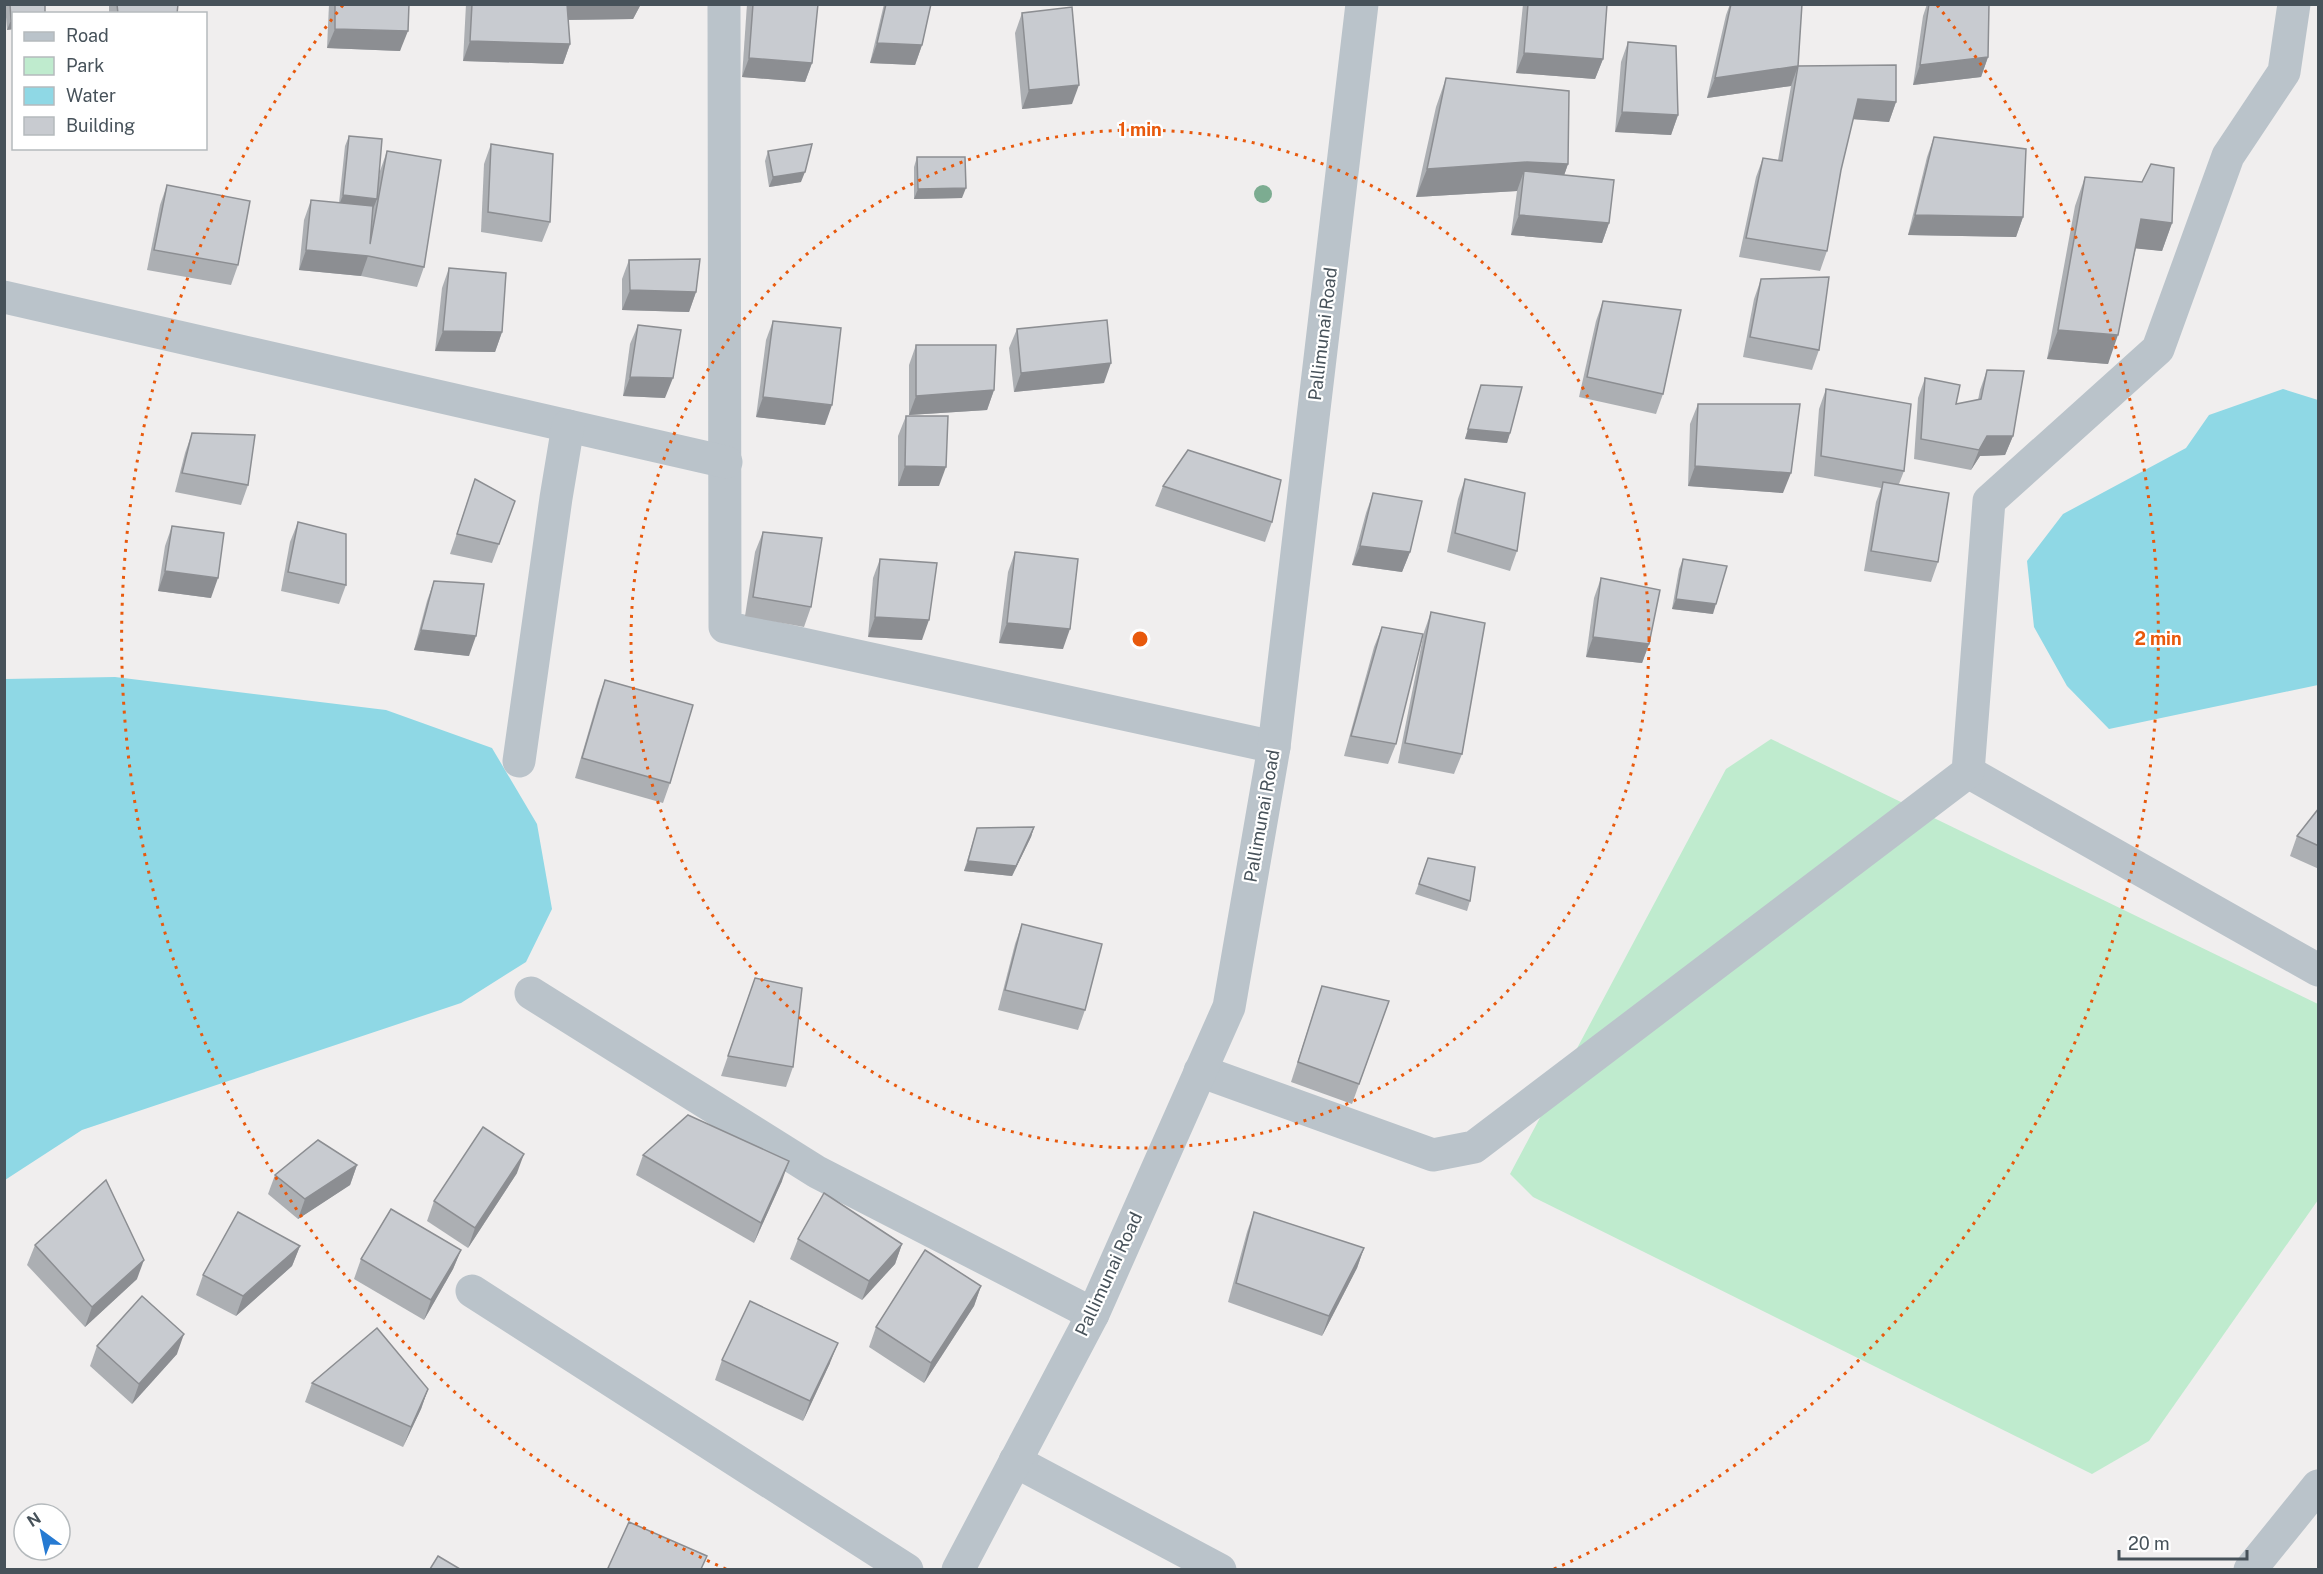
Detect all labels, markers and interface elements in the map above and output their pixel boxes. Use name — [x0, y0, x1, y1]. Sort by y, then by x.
legend — [12, 12, 207, 150]
text: Road — [66, 25, 109, 46]
text: Park — [66, 55, 104, 76]
text: Water — [66, 85, 116, 106]
text: Building — [66, 115, 135, 136]
text: 1 min — [1118, 119, 1162, 140]
street label: Pallimunai Road — [1304, 266, 1341, 402]
text: 2 min — [2134, 628, 2182, 649]
centre of rings — [1130, 629, 1150, 649]
street label: Pallimunai Road — [1240, 748, 1284, 884]
street label: Pallimunai Road — [1071, 1209, 1146, 1339]
north arrow — [12, 1502, 72, 1562]
text: N — [24, 1508, 45, 1531]
scale bar — [2119, 1523, 2246, 1561]
text: 20 m — [2128, 1533, 2170, 1554]

